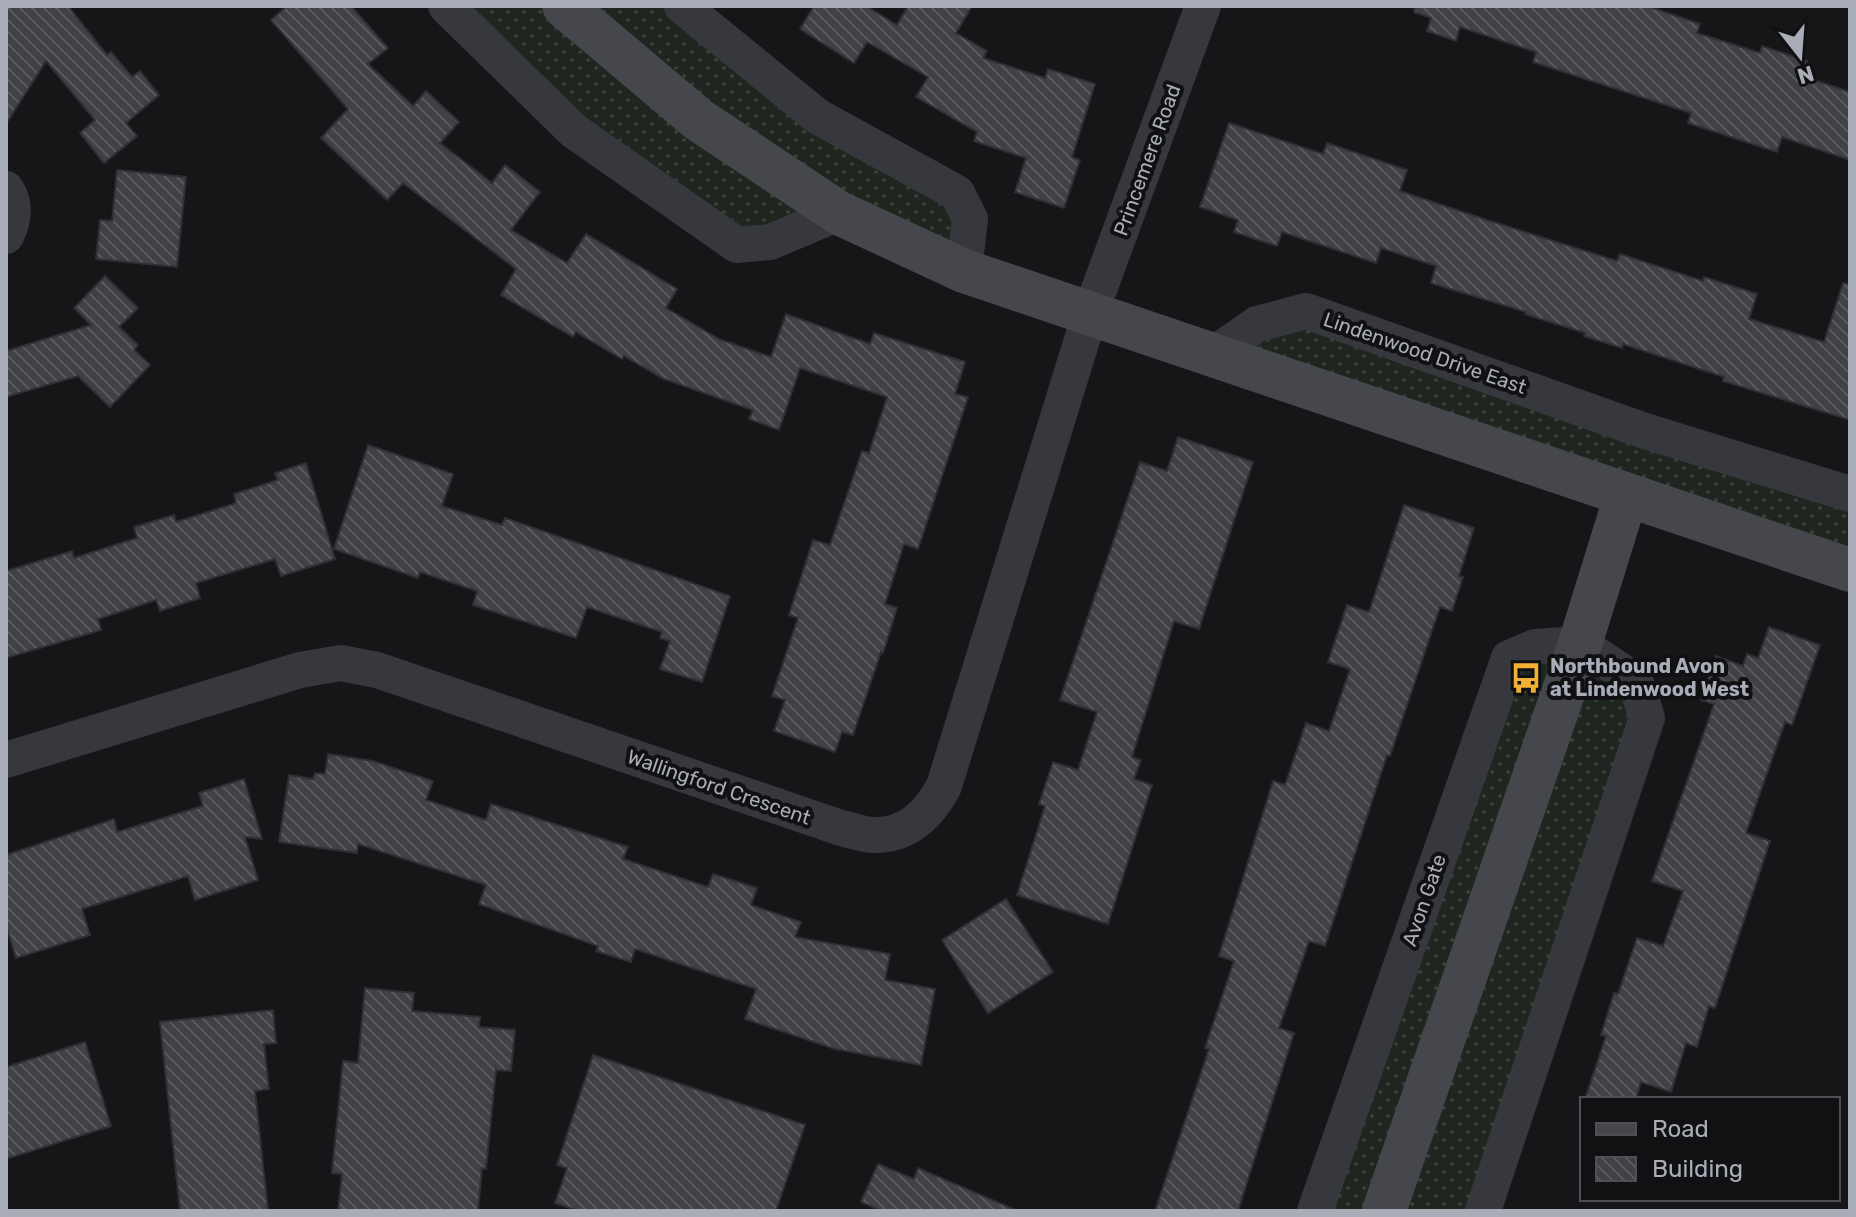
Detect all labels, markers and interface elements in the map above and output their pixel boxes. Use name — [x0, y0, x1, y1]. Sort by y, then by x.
north arrow — [1760, 16, 1840, 96]
text: N — [1794, 59, 1817, 90]
street label: Princemere Road — [1108, 81, 1186, 239]
street label: Lindenwood Drive East — [1320, 307, 1530, 399]
place label: Northbound Avon at Lindenwood West — [1550, 654, 1749, 701]
bus stop icon: Northbound Avon at Lindenwood West — [1509, 661, 1543, 695]
street label: Wallingford Crescent — [624, 744, 814, 830]
street label: Avon Gate — [1397, 851, 1451, 949]
legend — [1580, 1097, 1840, 1201]
text: Road — [1652, 1115, 1709, 1143]
text: Building — [1652, 1155, 1743, 1183]

